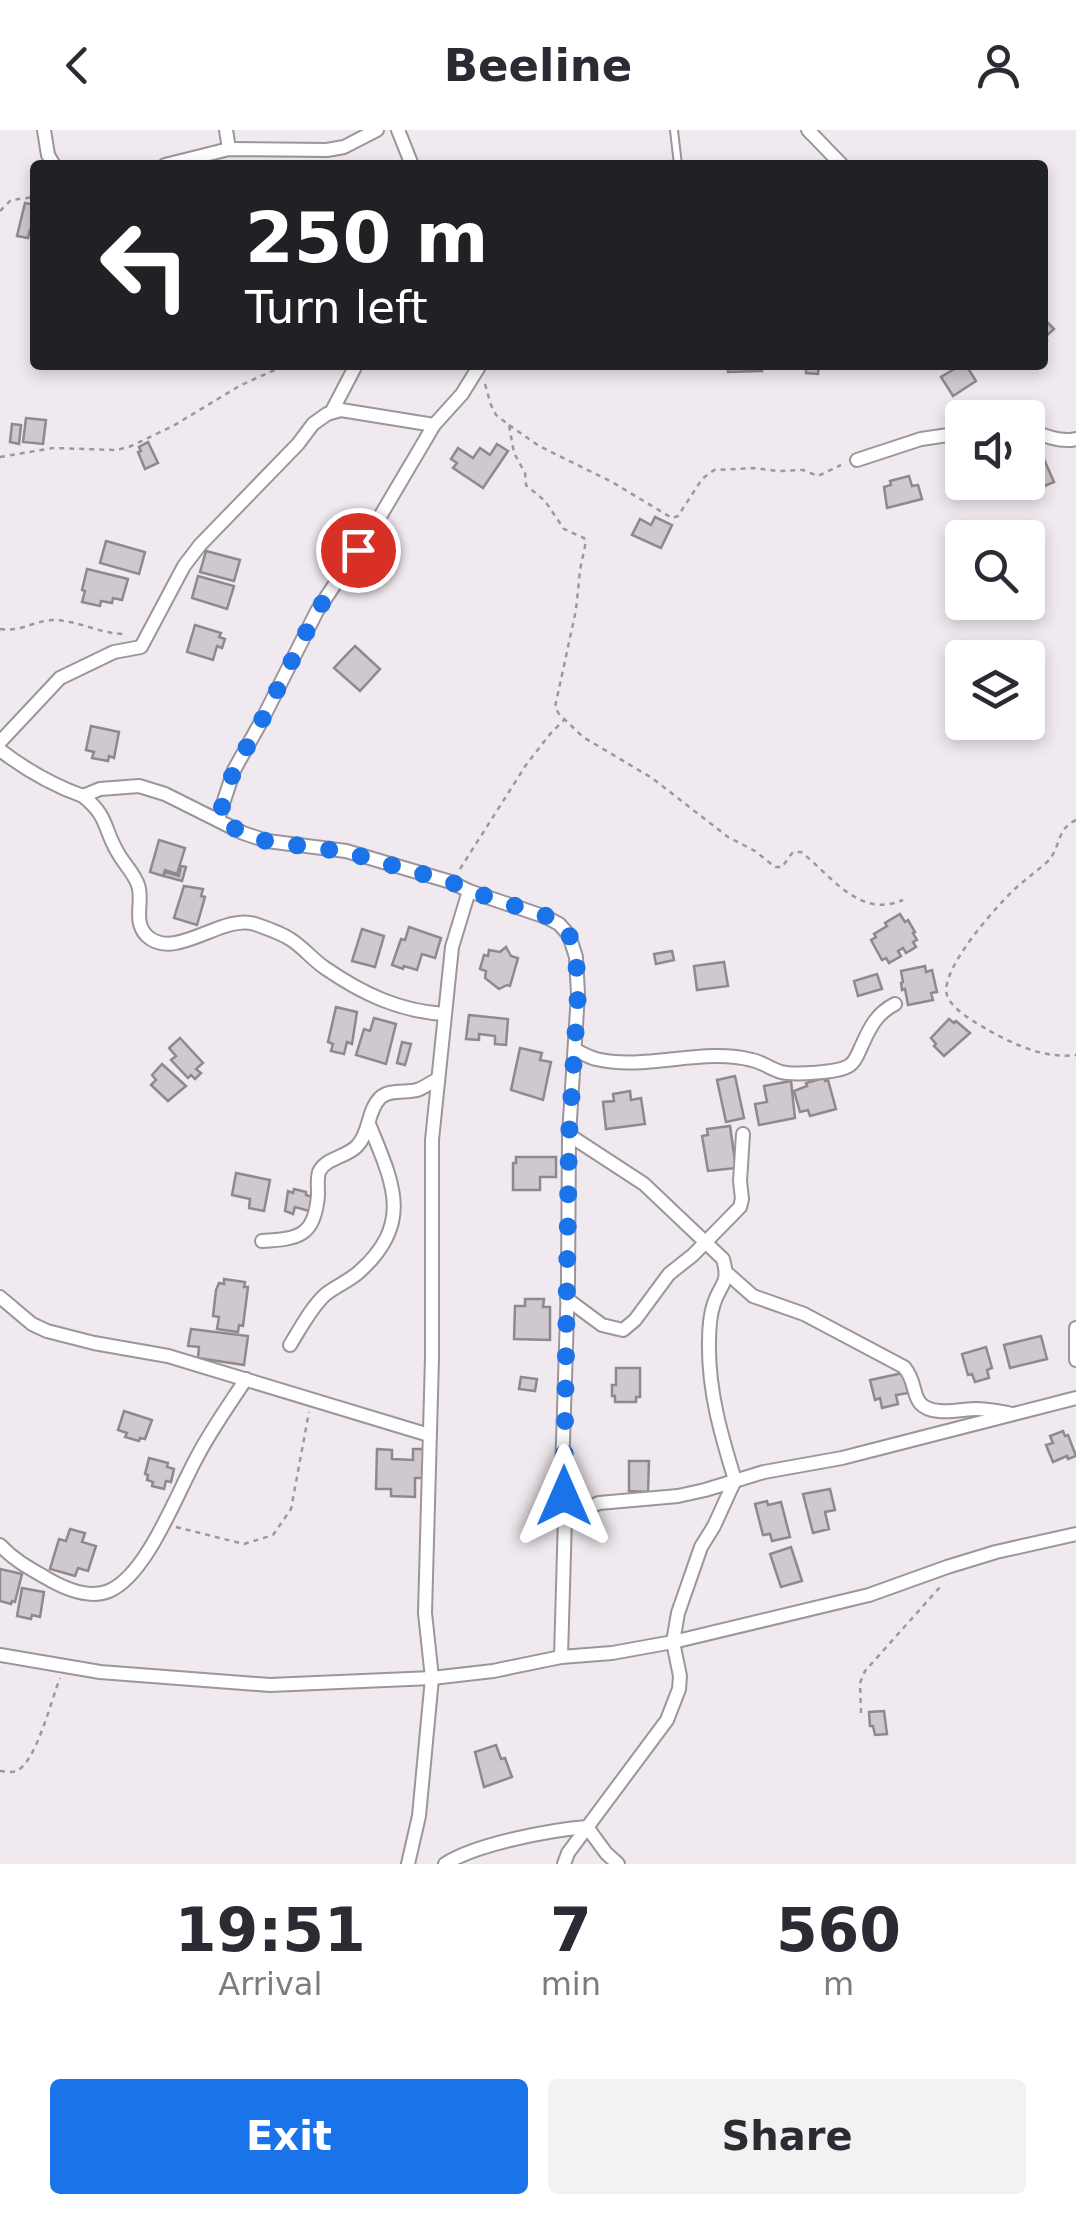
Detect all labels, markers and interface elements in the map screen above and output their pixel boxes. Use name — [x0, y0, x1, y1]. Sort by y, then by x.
icon: back — [50, 38, 105, 93]
icon: person — [971, 38, 1026, 93]
text: Beeline — [444, 39, 632, 92]
text: 250 m — [245, 197, 488, 279]
icon: left — [80, 200, 210, 330]
text: Turn left — [245, 281, 428, 334]
map controls — [945, 400, 1045, 740]
button: sound — [945, 400, 1045, 500]
pin — [316, 508, 401, 593]
button: search — [945, 520, 1045, 620]
icon: arrive — [331, 523, 386, 578]
button: layers — [945, 640, 1045, 740]
position arrow — [512, 1444, 616, 1548]
text: 19:51 — [175, 1895, 366, 1965]
text: 7 — [550, 1895, 592, 1965]
text: 560 — [776, 1895, 901, 1965]
text: Arrival — [218, 1965, 322, 2003]
text: min — [541, 1965, 601, 2003]
text: m — [823, 1965, 854, 2003]
button: Exit — [50, 2079, 528, 2194]
button: Share — [548, 2079, 1026, 2194]

